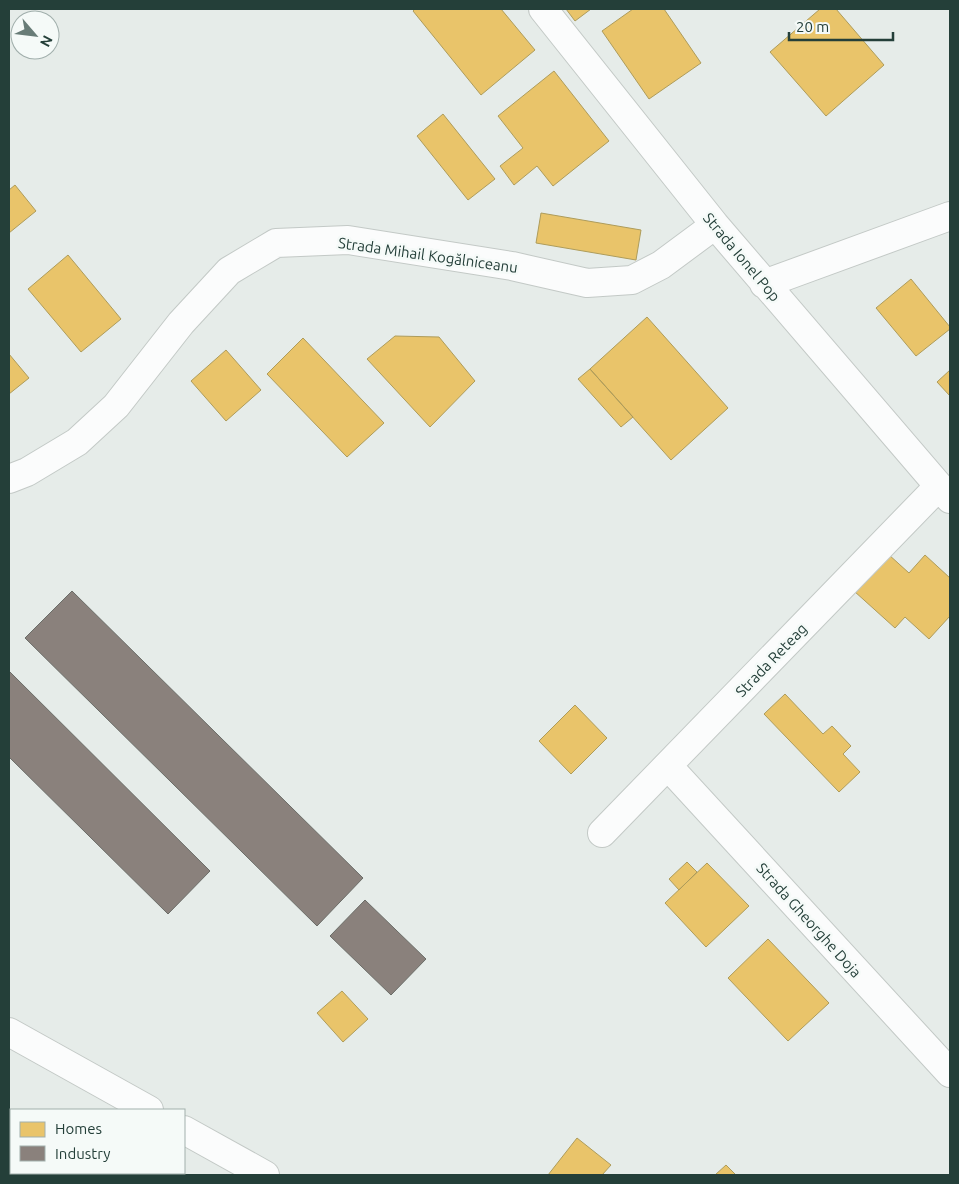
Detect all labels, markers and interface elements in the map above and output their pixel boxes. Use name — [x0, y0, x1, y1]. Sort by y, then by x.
north arrow — [10, 10, 60, 60]
scale bar — [789, 10, 893, 42]
text: 20 m — [796, 18, 829, 35]
text: N — [37, 33, 56, 49]
street label: Strada Ionel Pop — [700, 209, 784, 305]
street label: Strada Mihail Kogălniceanu — [337, 234, 519, 276]
street label: Strada Reteag — [732, 620, 810, 700]
street label: Strada Gheorghe Doja — [753, 859, 865, 981]
legend — [10, 1109, 185, 1174]
text: Homes — [55, 1120, 102, 1137]
text: Industry — [55, 1145, 110, 1162]

